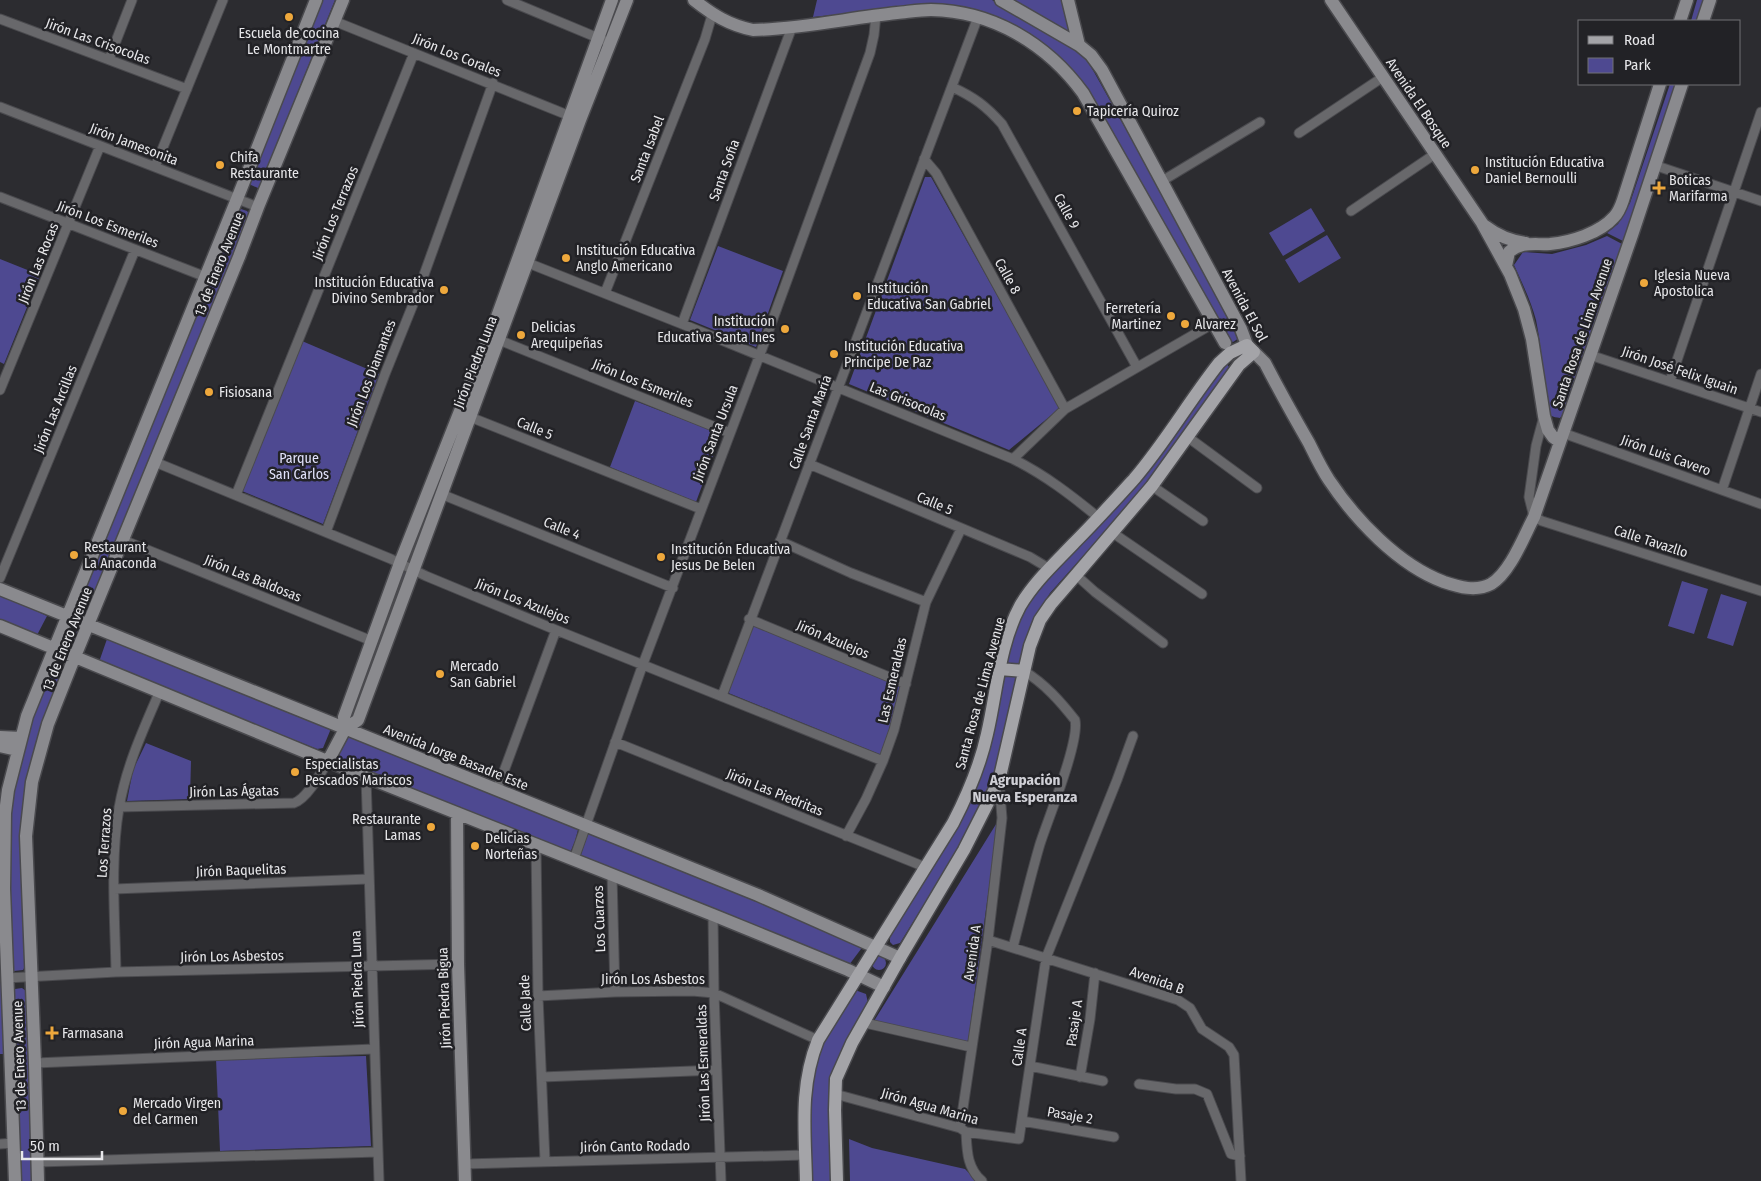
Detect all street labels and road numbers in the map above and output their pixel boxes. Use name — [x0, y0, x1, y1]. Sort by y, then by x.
street label: Jirón Las Crisocolas — [43, 15, 152, 68]
street label: Jirón Los Corales — [410, 30, 504, 81]
street label: Avenida El Bosque — [1382, 55, 1455, 152]
street label: Santa Isabel — [627, 113, 668, 185]
street label: Jirón Jamesonita — [87, 120, 181, 169]
street label: Santa Sofia — [705, 137, 743, 203]
street label: Jirón Los Terrazos — [309, 164, 362, 263]
street label: Calle 9 — [1050, 190, 1083, 232]
street label: Jirón Los Esmeriles — [55, 197, 161, 252]
street label: 13 de Enero Avenue — [191, 210, 248, 319]
street label: Jirón Las Rocas — [15, 220, 62, 306]
street label: Calle 8 — [991, 255, 1024, 297]
street label: Santa Rosa de Lima Avenue — [1549, 256, 1616, 410]
street label: Avenida El Sol — [1218, 266, 1271, 345]
street label: Jirón Piedra Luna — [450, 314, 501, 411]
street label: Jirón Los Diamantes — [343, 317, 400, 429]
street label: Jirón José Felix Iguain — [1620, 343, 1740, 398]
street label: Jirón Los Esmeriles — [590, 355, 696, 411]
street label: Jirón Las Arcillas — [30, 363, 81, 456]
street label: Calle Santa María — [786, 373, 835, 472]
street label: Las Grisocolas — [867, 378, 949, 425]
street label: Jirón Santa Ursula — [689, 382, 742, 484]
street label: Calle 5 — [514, 414, 555, 443]
street label: Jirón Luis Cavero — [1618, 431, 1713, 480]
street label: Calle 5 — [914, 488, 955, 519]
street label: Calle 4 — [541, 513, 583, 544]
street label: Calle Tavazllo — [1612, 522, 1690, 561]
street label: Jirón Las Baldosas — [202, 551, 304, 606]
street label: Jirón Los Azulejos — [473, 575, 572, 628]
street label: 13 de Enero Avenue — [39, 585, 96, 694]
street label: Santa Rosa de Lima Avenue — [952, 615, 1009, 771]
street label: Jirón Azulejos — [794, 617, 872, 662]
street label: Las Esmeraldas — [874, 636, 911, 725]
street label: Avenida Jorge Basadre Este — [381, 721, 531, 794]
street label: Jirón Las Piedritas — [724, 765, 826, 820]
street label: Jirón Las Ágatas — [189, 781, 279, 801]
street label: Los Terrazos — [94, 807, 115, 879]
street label: Jirón Baquelitas — [195, 860, 287, 881]
street label: Los Cuarzos — [590, 885, 609, 953]
street label: Avenida A — [960, 923, 985, 982]
street label: Jirón Piedra Luna — [347, 930, 368, 1028]
street label: Jirón Los Asbestos — [180, 947, 284, 966]
street label: Jirón Piedra Bigua — [434, 947, 455, 1049]
street label: Avenida B — [1127, 963, 1187, 998]
street label: Jirón Los Asbestos — [601, 971, 705, 988]
street label: Calle Jade — [516, 974, 535, 1031]
street label: Pasaje A — [1063, 998, 1086, 1048]
street label: 13 de Enero Avenue — [9, 1000, 30, 1112]
street label: Jirón Las Esmeraldas — [693, 1004, 714, 1122]
street label: Calle A — [1008, 1026, 1031, 1067]
street label: Jirón Agua Marina — [153, 1032, 255, 1053]
street label: Jirón Agua Marina — [879, 1084, 981, 1129]
street label: Pasaje 2 — [1046, 1103, 1094, 1128]
street label: Jirón Canto Rodado — [580, 1137, 690, 1156]

